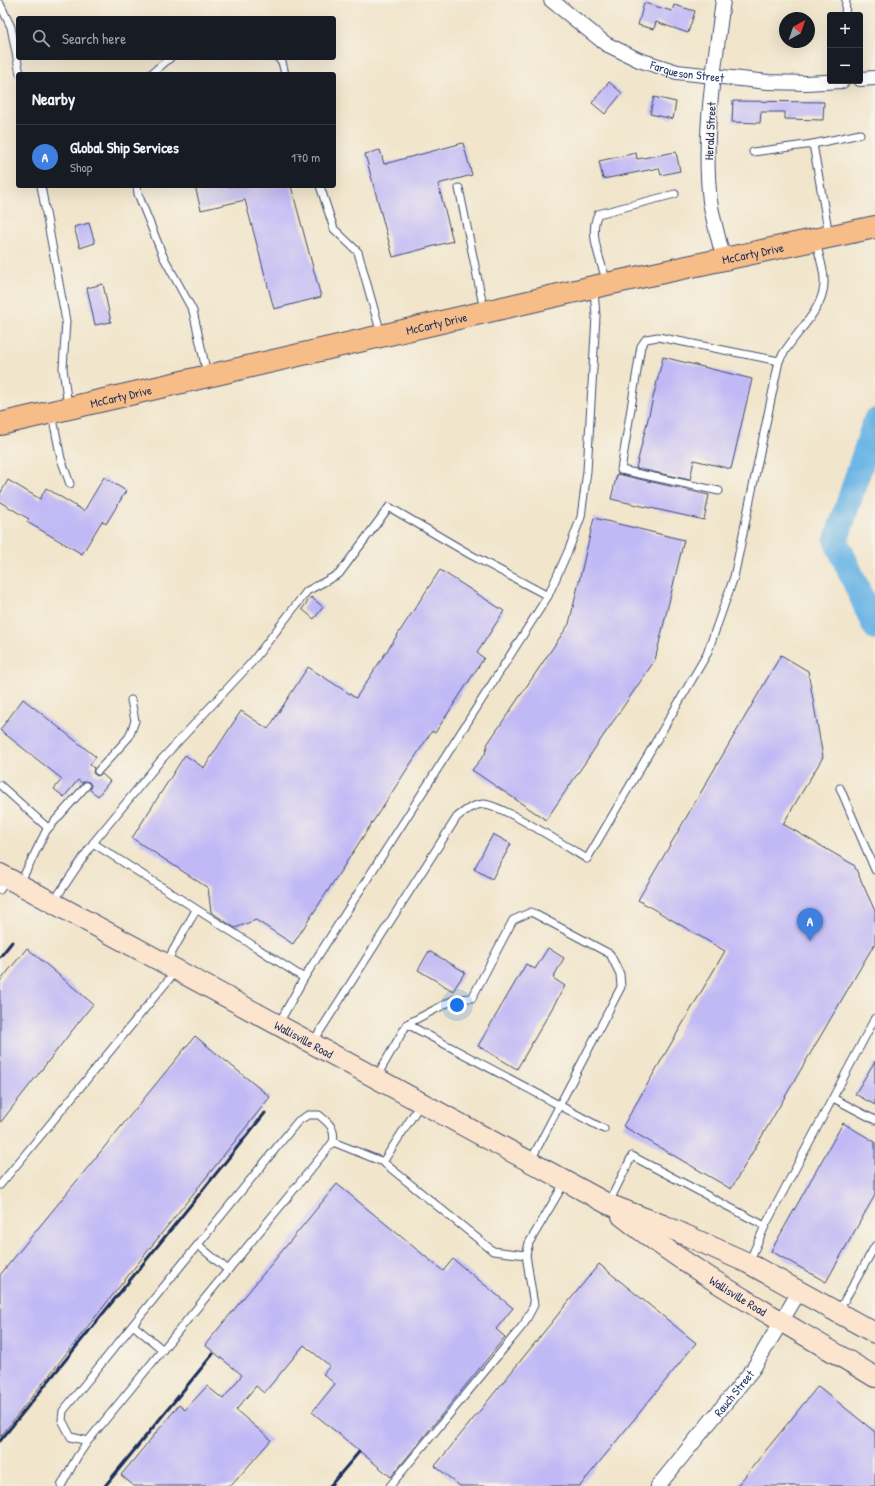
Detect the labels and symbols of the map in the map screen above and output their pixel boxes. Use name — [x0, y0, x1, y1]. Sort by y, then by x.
north arrow — [779, 12, 815, 48]
street label: Farqueson Street — [647, 55, 726, 86]
street label: Herald Street — [700, 101, 720, 161]
street label: McCarty Drive — [721, 238, 785, 268]
street label: McCarty Drive — [404, 308, 469, 338]
street label: McCarty Drive — [89, 381, 153, 411]
pin: A — [797, 908, 823, 941]
your location — [447, 995, 467, 1015]
street label: Wallisville Road — [272, 1016, 337, 1062]
street label: Wallisville Road — [706, 1271, 771, 1320]
street label: Rauch Street — [710, 1365, 758, 1420]

